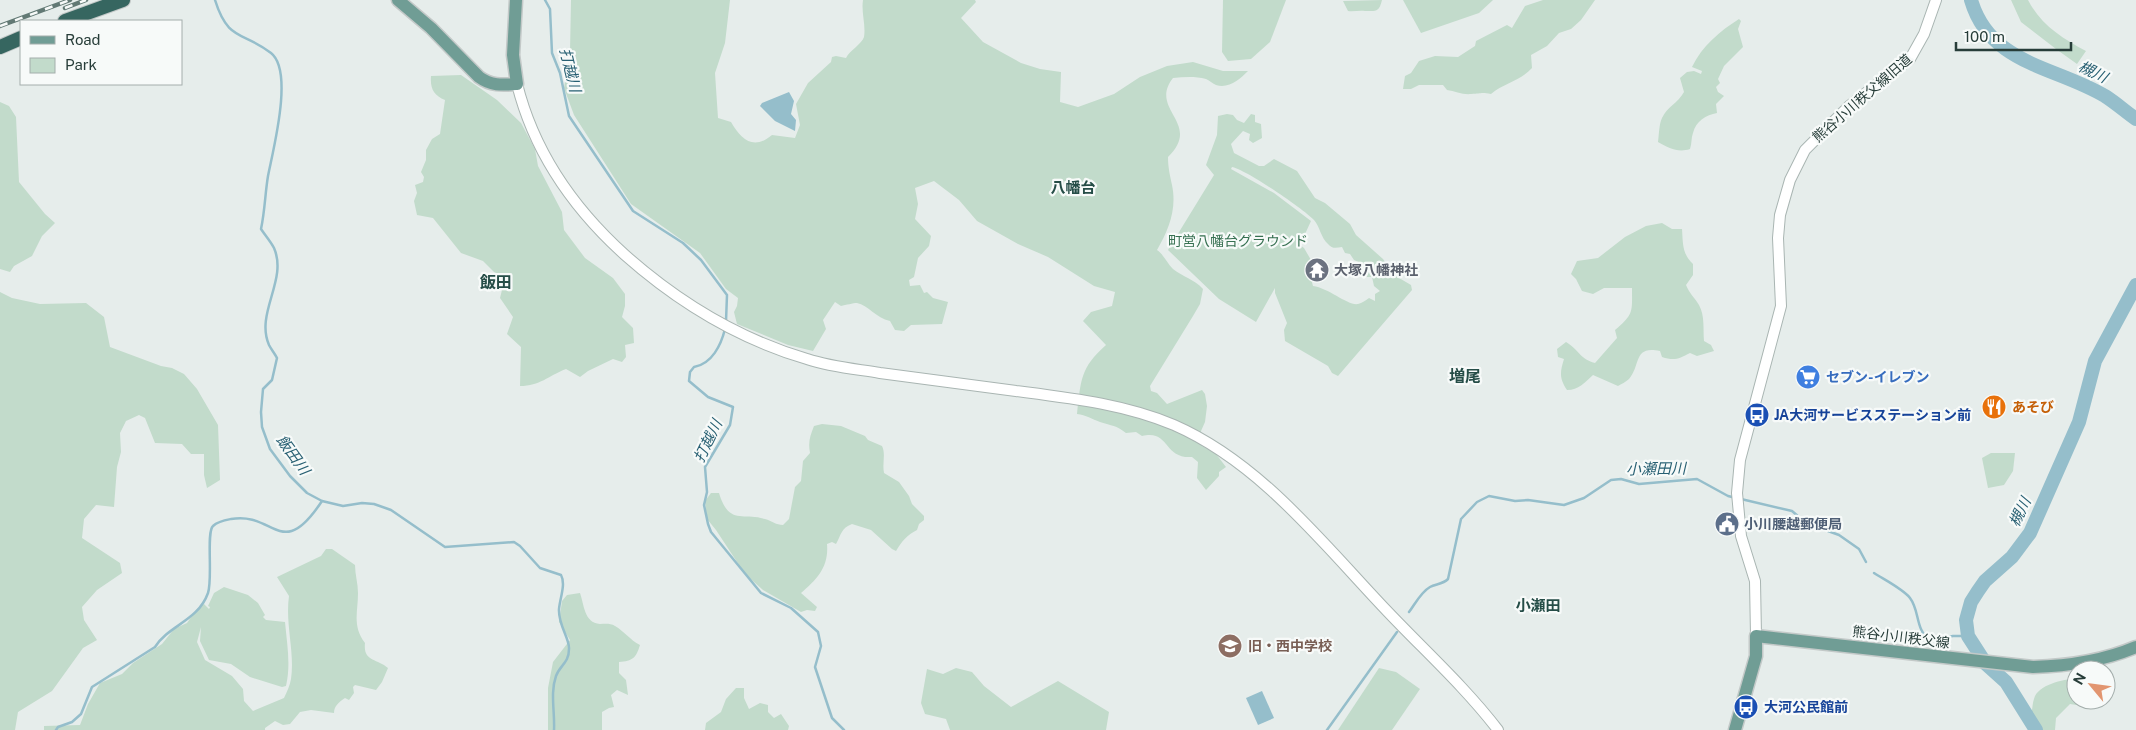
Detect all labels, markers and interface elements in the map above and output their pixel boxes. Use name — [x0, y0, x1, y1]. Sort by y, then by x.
legend — [20, 20, 182, 85]
scale bar — [1956, 20, 2071, 52]
text: 100 m — [1964, 28, 2005, 45]
text: Road — [65, 31, 101, 48]
water label: 打越川 — [557, 46, 585, 96]
street label: 熊谷小川秩父線旧道 — [1809, 51, 1915, 145]
text: Park — [65, 56, 97, 73]
water label: 槻川 — [2076, 57, 2112, 87]
district label: 八幡台 — [1050, 179, 1096, 196]
park label: 町営八幡台グラウンド — [1168, 233, 1308, 249]
temple icon: 大塚八幡神社 — [1304, 257, 1330, 283]
place label: 大塚八幡神社 — [1334, 262, 1418, 278]
district label: 飯田 — [479, 273, 512, 292]
supermarket icon: セブン-イレブン — [1795, 364, 1821, 390]
district label: 増尾 — [1449, 367, 1481, 386]
place label: セブン-イレブン — [1826, 369, 1930, 385]
restaurant icon: あそび — [1981, 394, 2007, 420]
place label: あそび — [2012, 399, 2054, 415]
bus stop icon: JA大河サービスステーション前 — [1744, 402, 1770, 428]
place label: JA大河サービスステーション前 — [1774, 407, 1971, 423]
water label: 打越川 — [690, 415, 726, 465]
water label: 飯田川 — [273, 432, 315, 480]
water label: 小瀬田川 — [1626, 459, 1688, 478]
water label: 槻川 — [2005, 493, 2035, 529]
public building icon: 小川腰越郵便局 — [1714, 511, 1740, 537]
place label: 小川腰越郵便局 — [1744, 516, 1842, 532]
district label: 小瀬田 — [1515, 597, 1561, 614]
street label: 熊谷小川秩父線 — [1851, 623, 1951, 651]
school or university icon: 旧・西中学校 — [1217, 633, 1243, 659]
place label: 旧・西中学校 — [1248, 638, 1332, 654]
north arrow — [2066, 660, 2116, 710]
text: N — [2070, 670, 2089, 687]
bus stop icon: 大河公民館前 — [1733, 694, 1759, 720]
place label: 大河公民館前 — [1764, 699, 1848, 715]

